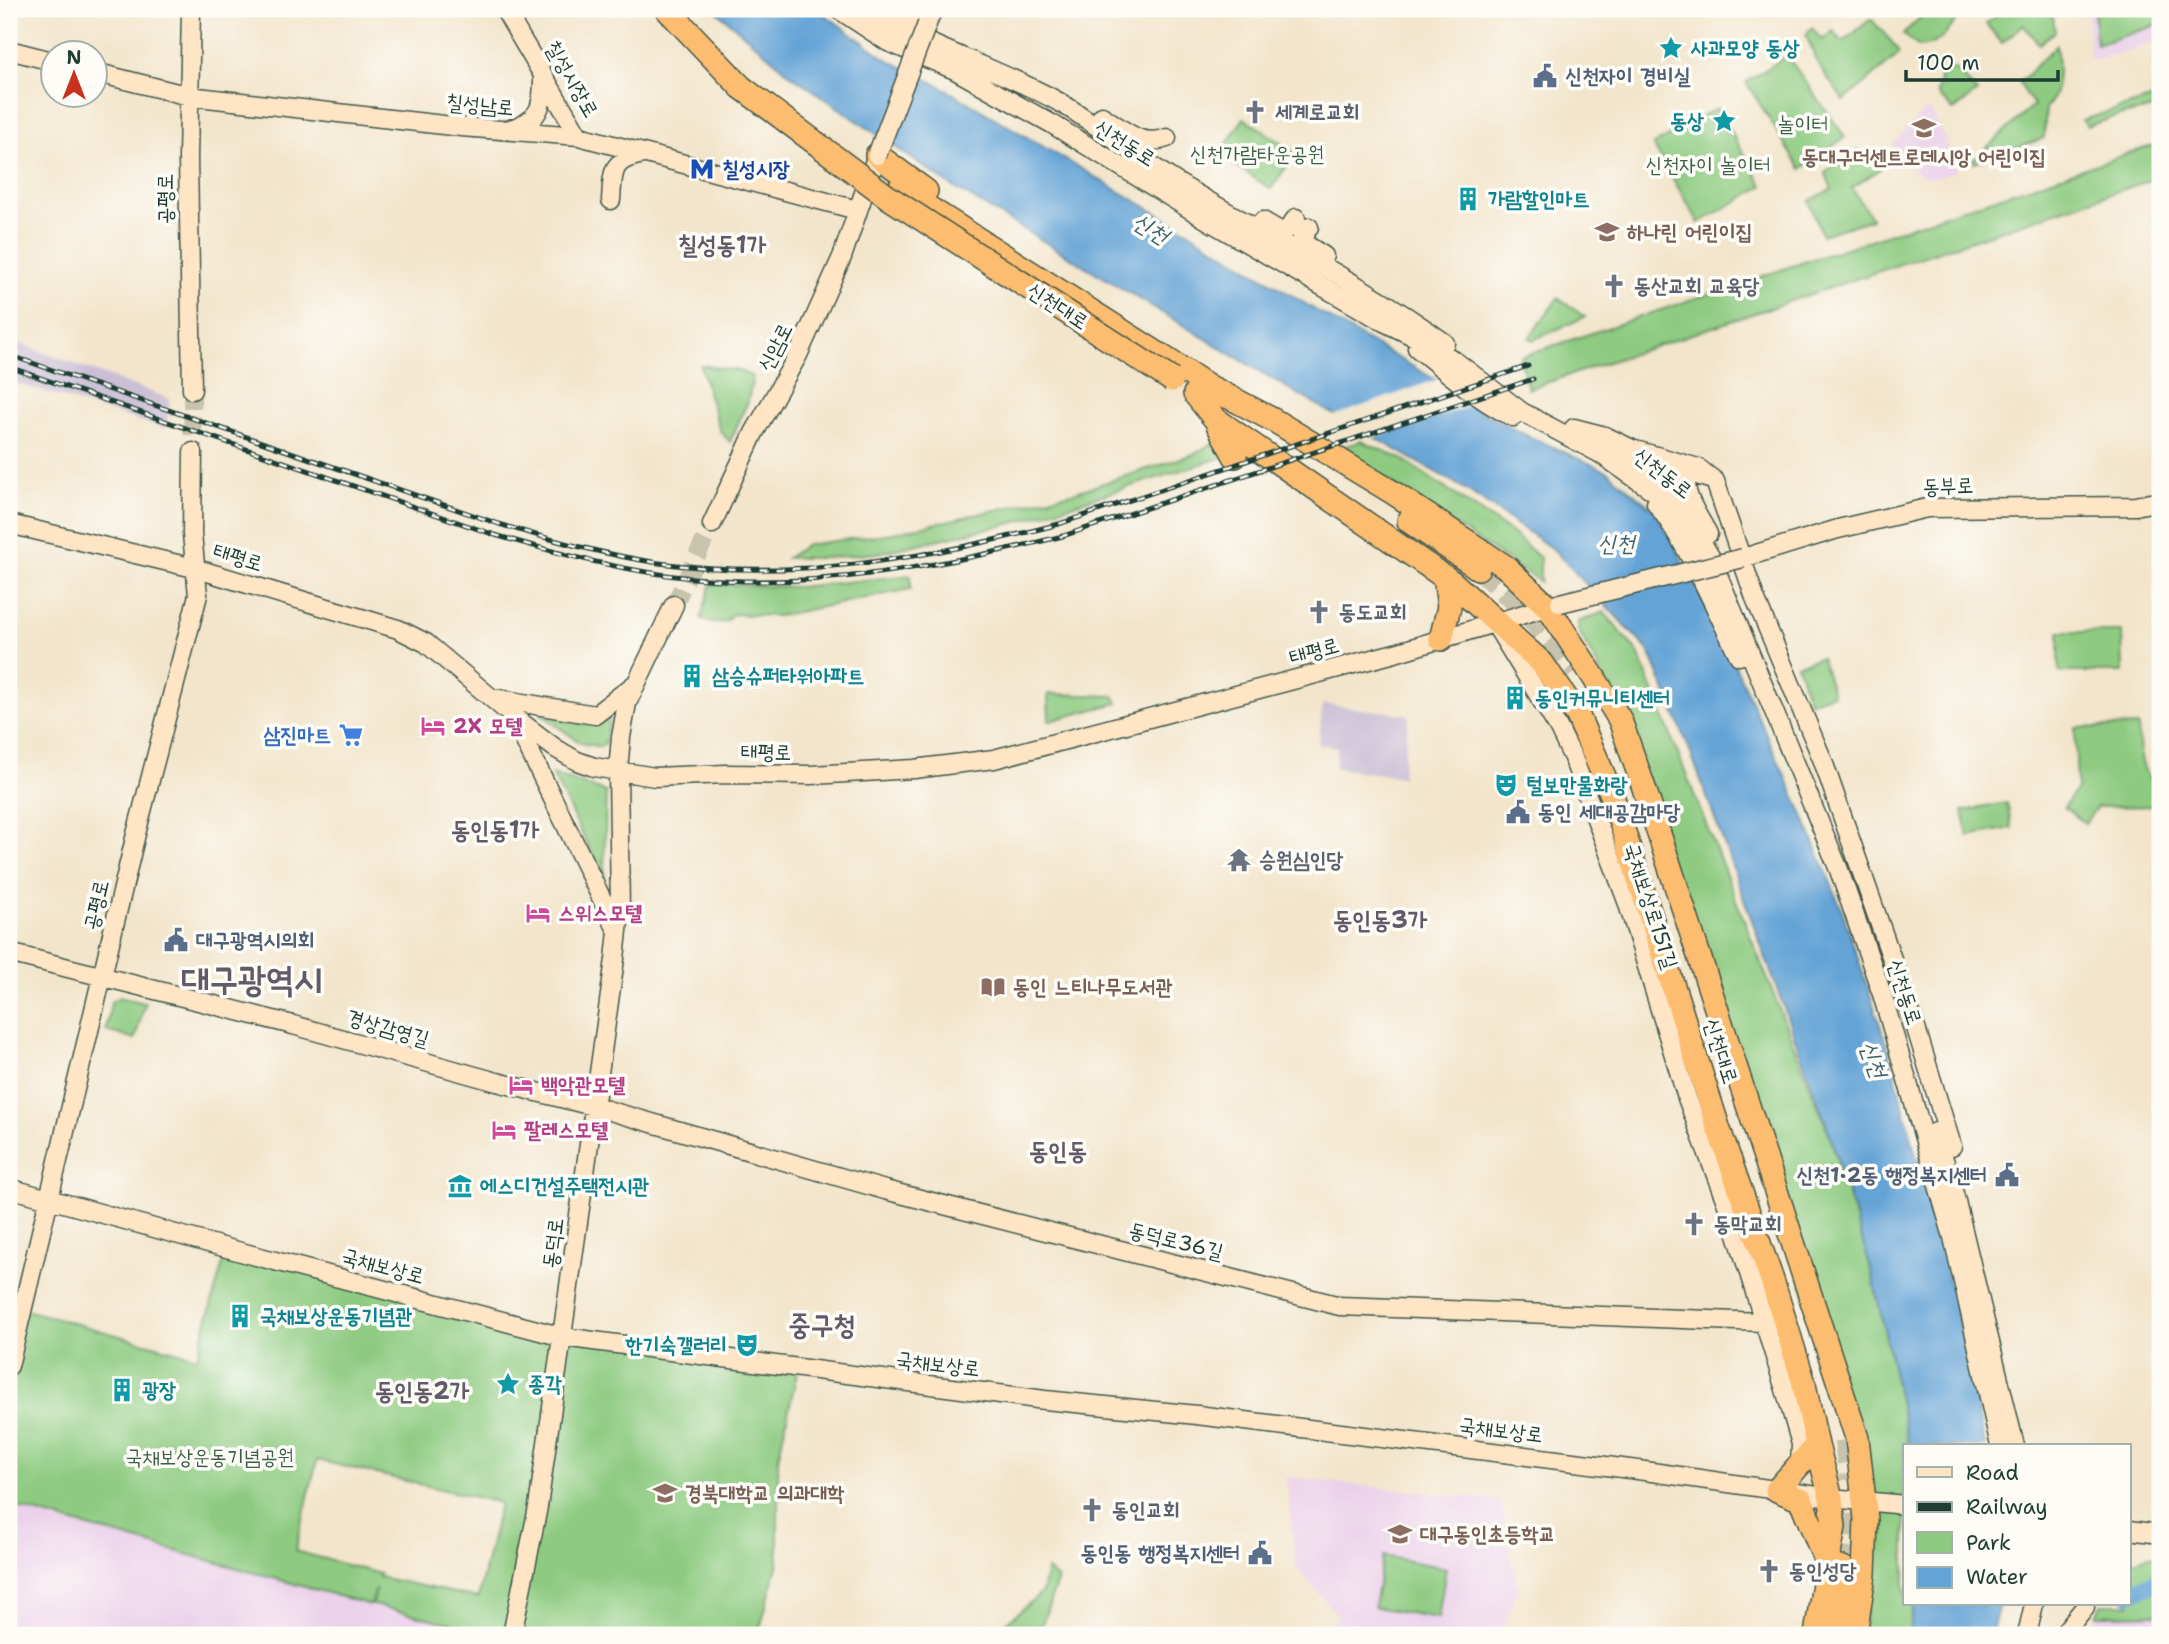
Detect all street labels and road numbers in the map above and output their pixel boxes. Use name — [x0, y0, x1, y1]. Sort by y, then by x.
street label: 칠성시장로 — [539, 35, 605, 123]
street label: 칠성남로 — [445, 88, 515, 122]
street label: 신천동로 — [1089, 113, 1161, 173]
street label: 공평로 — [151, 174, 179, 224]
street label: 신천대로 — [1022, 276, 1094, 336]
street label: 신암로 — [751, 318, 799, 376]
street label: 신천동로 — [1628, 441, 1698, 505]
street label: 동부로 — [1922, 471, 1974, 501]
street label: 태평로 — [210, 536, 266, 578]
street label: 태평로 — [1286, 631, 1342, 671]
street label: 태평로 — [740, 738, 792, 766]
street label: 국채보상로151길 — [1618, 840, 1685, 973]
street label: 공평로 — [77, 877, 115, 933]
street label: 신천동로 — [1881, 956, 1929, 1028]
street label: 경상감영길 — [344, 1003, 433, 1053]
street label: 신천대로 — [1697, 1015, 1745, 1087]
street label: 동덕로 — [536, 1216, 570, 1270]
street label: 동덕로36길 — [1126, 1216, 1226, 1266]
street label: 국채보상로 — [339, 1242, 427, 1290]
street label: 국채보상로 — [894, 1345, 982, 1383]
street label: 국채보상로 — [1457, 1411, 1545, 1449]

